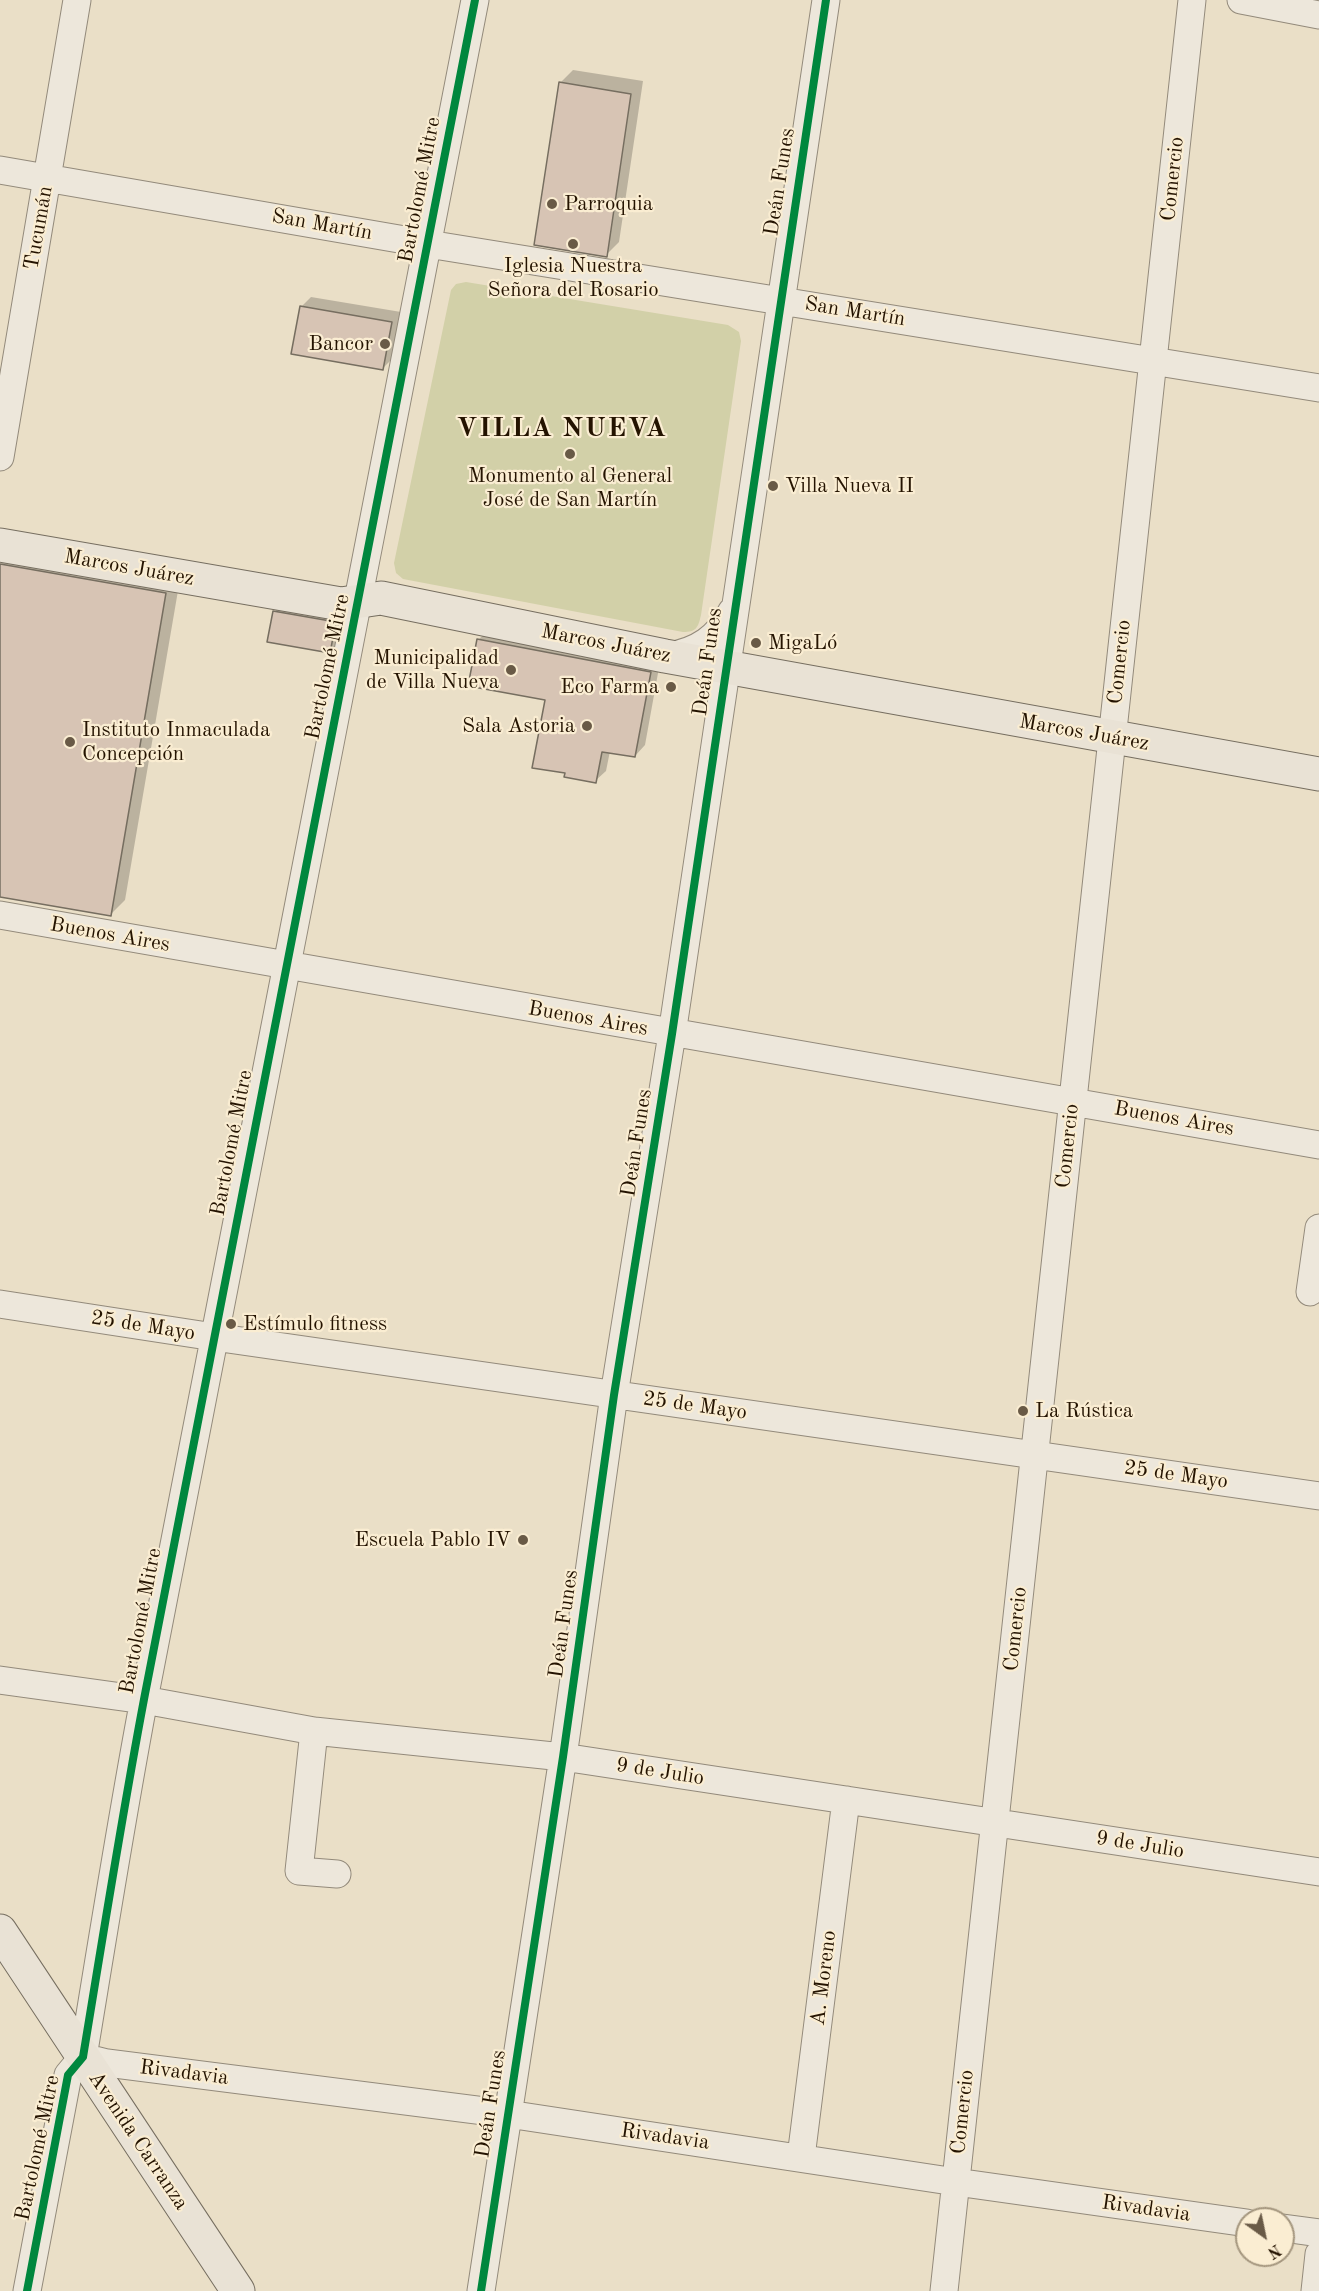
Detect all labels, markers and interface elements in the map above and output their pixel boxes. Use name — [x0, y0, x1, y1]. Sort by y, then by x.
street label: Bartolomé Mitre — [393, 115, 447, 265]
street label: Deán Funes — [759, 126, 801, 238]
street label: Comercio — [1156, 136, 1190, 222]
street label: Tucumán — [19, 184, 59, 272]
place label: Parroquia — [564, 191, 653, 217]
marker: Parroquia — [545, 197, 559, 211]
street label: San Martín — [270, 204, 374, 246]
marker: Iglesia Nuestra Señora del Rosario — [566, 237, 580, 251]
place label: Iglesia Nuestra Señora del Rosario — [487, 253, 659, 303]
street label: San Martín — [803, 292, 907, 332]
place label: Bancor — [309, 331, 373, 357]
marker: Bancor — [378, 337, 392, 351]
district label: VILLA NUEVA — [457, 413, 667, 445]
marker: Monumento al General José de San Martín — [563, 447, 577, 461]
place label: Monumento al General José de San Martín — [468, 463, 672, 513]
place label: Villa Nueva II — [785, 473, 914, 499]
marker: Villa Nueva II — [766, 479, 780, 493]
street label: Marcos Juárez — [62, 544, 196, 592]
street label: Bartolomé Mitre — [300, 592, 356, 742]
street label: Deán Funes — [688, 606, 728, 718]
street label: Marcos Juárez — [539, 619, 673, 669]
street label: Comercio — [1103, 619, 1137, 705]
place label: MigaLó — [768, 630, 837, 656]
marker: MigaLó — [749, 636, 763, 650]
place label: Municipalidad de Villa Nueva — [366, 645, 499, 695]
marker: Municipalidad de Villa Nueva — [504, 663, 518, 677]
place label: Eco Farma — [560, 674, 659, 700]
marker: Eco Farma — [664, 680, 678, 694]
street label: Marcos Juárez — [1017, 709, 1151, 757]
place label: Sala Astoria — [462, 713, 575, 739]
place label: Instituto Inmaculada Concepción — [82, 717, 270, 767]
marker: Sala Astoria — [580, 719, 594, 733]
marker: Instituto Inmaculada Concepción — [63, 735, 77, 749]
street label: Buenos Aires — [48, 912, 172, 958]
street label: Buenos Aires — [526, 996, 650, 1042]
street label: Bartolomé Mitre — [205, 1068, 259, 1218]
street label: Deán Funes — [616, 1087, 658, 1199]
street label: Buenos Aires — [1112, 1096, 1236, 1142]
street label: Comercio — [1051, 1103, 1085, 1189]
street label: 25 de Mayo — [89, 1305, 197, 1347]
place label: Estímulo fitness — [243, 1311, 387, 1337]
marker: Estímulo fitness — [224, 1317, 238, 1331]
street label: 25 de Mayo — [641, 1386, 749, 1426]
place label: La Rústica — [1035, 1398, 1133, 1424]
marker: La Rústica — [1016, 1404, 1030, 1418]
street label: 25 de Mayo — [1122, 1455, 1230, 1495]
place label: Escuela Pablo IV — [355, 1527, 511, 1553]
marker: Escuela Pablo IV — [516, 1533, 530, 1547]
street label: Bartolomé Mitre — [114, 1546, 168, 1696]
street label: Deán Funes — [544, 1568, 584, 1680]
street label: Comercio — [999, 1586, 1033, 1672]
street label: 9 de Julio — [614, 1753, 706, 1791]
street label: 9 de Julio — [1094, 1826, 1186, 1864]
street label: A. Moreno — [806, 1929, 842, 2027]
street label: Deán Funes — [470, 2048, 512, 2160]
street label: Rivadavia — [138, 2055, 230, 2091]
street label: Avenida Carranza — [82, 2067, 194, 2215]
street label: Comercio — [946, 2069, 980, 2155]
street label: Bartolomé Mitre — [10, 2073, 66, 2223]
street label: Rivadavia — [619, 2118, 711, 2156]
street label: Rivadavia — [1100, 2190, 1192, 2228]
north arrow — [1235, 2207, 1295, 2267]
text: N — [1264, 2240, 1283, 2260]

